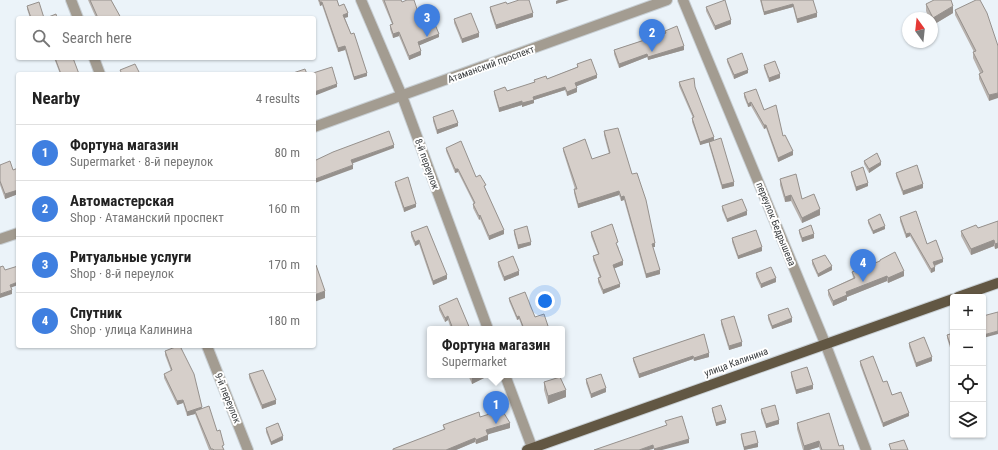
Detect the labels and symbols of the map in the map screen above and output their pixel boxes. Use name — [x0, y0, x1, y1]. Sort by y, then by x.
pin: 3 — [414, 4, 440, 37]
north arrow — [902, 12, 938, 48]
pin: 2 — [639, 19, 665, 52]
street label: Атаманский проспект — [446, 43, 536, 85]
street label: 8-й переулок — [413, 137, 441, 191]
street label: переулок Бедрышева — [754, 181, 798, 268]
pin: 4 — [850, 249, 876, 282]
your location — [535, 291, 555, 311]
street label: улица Калинина — [703, 345, 770, 379]
street label: 9-й переулок — [213, 371, 243, 425]
pin: 1 — [483, 391, 509, 424]

